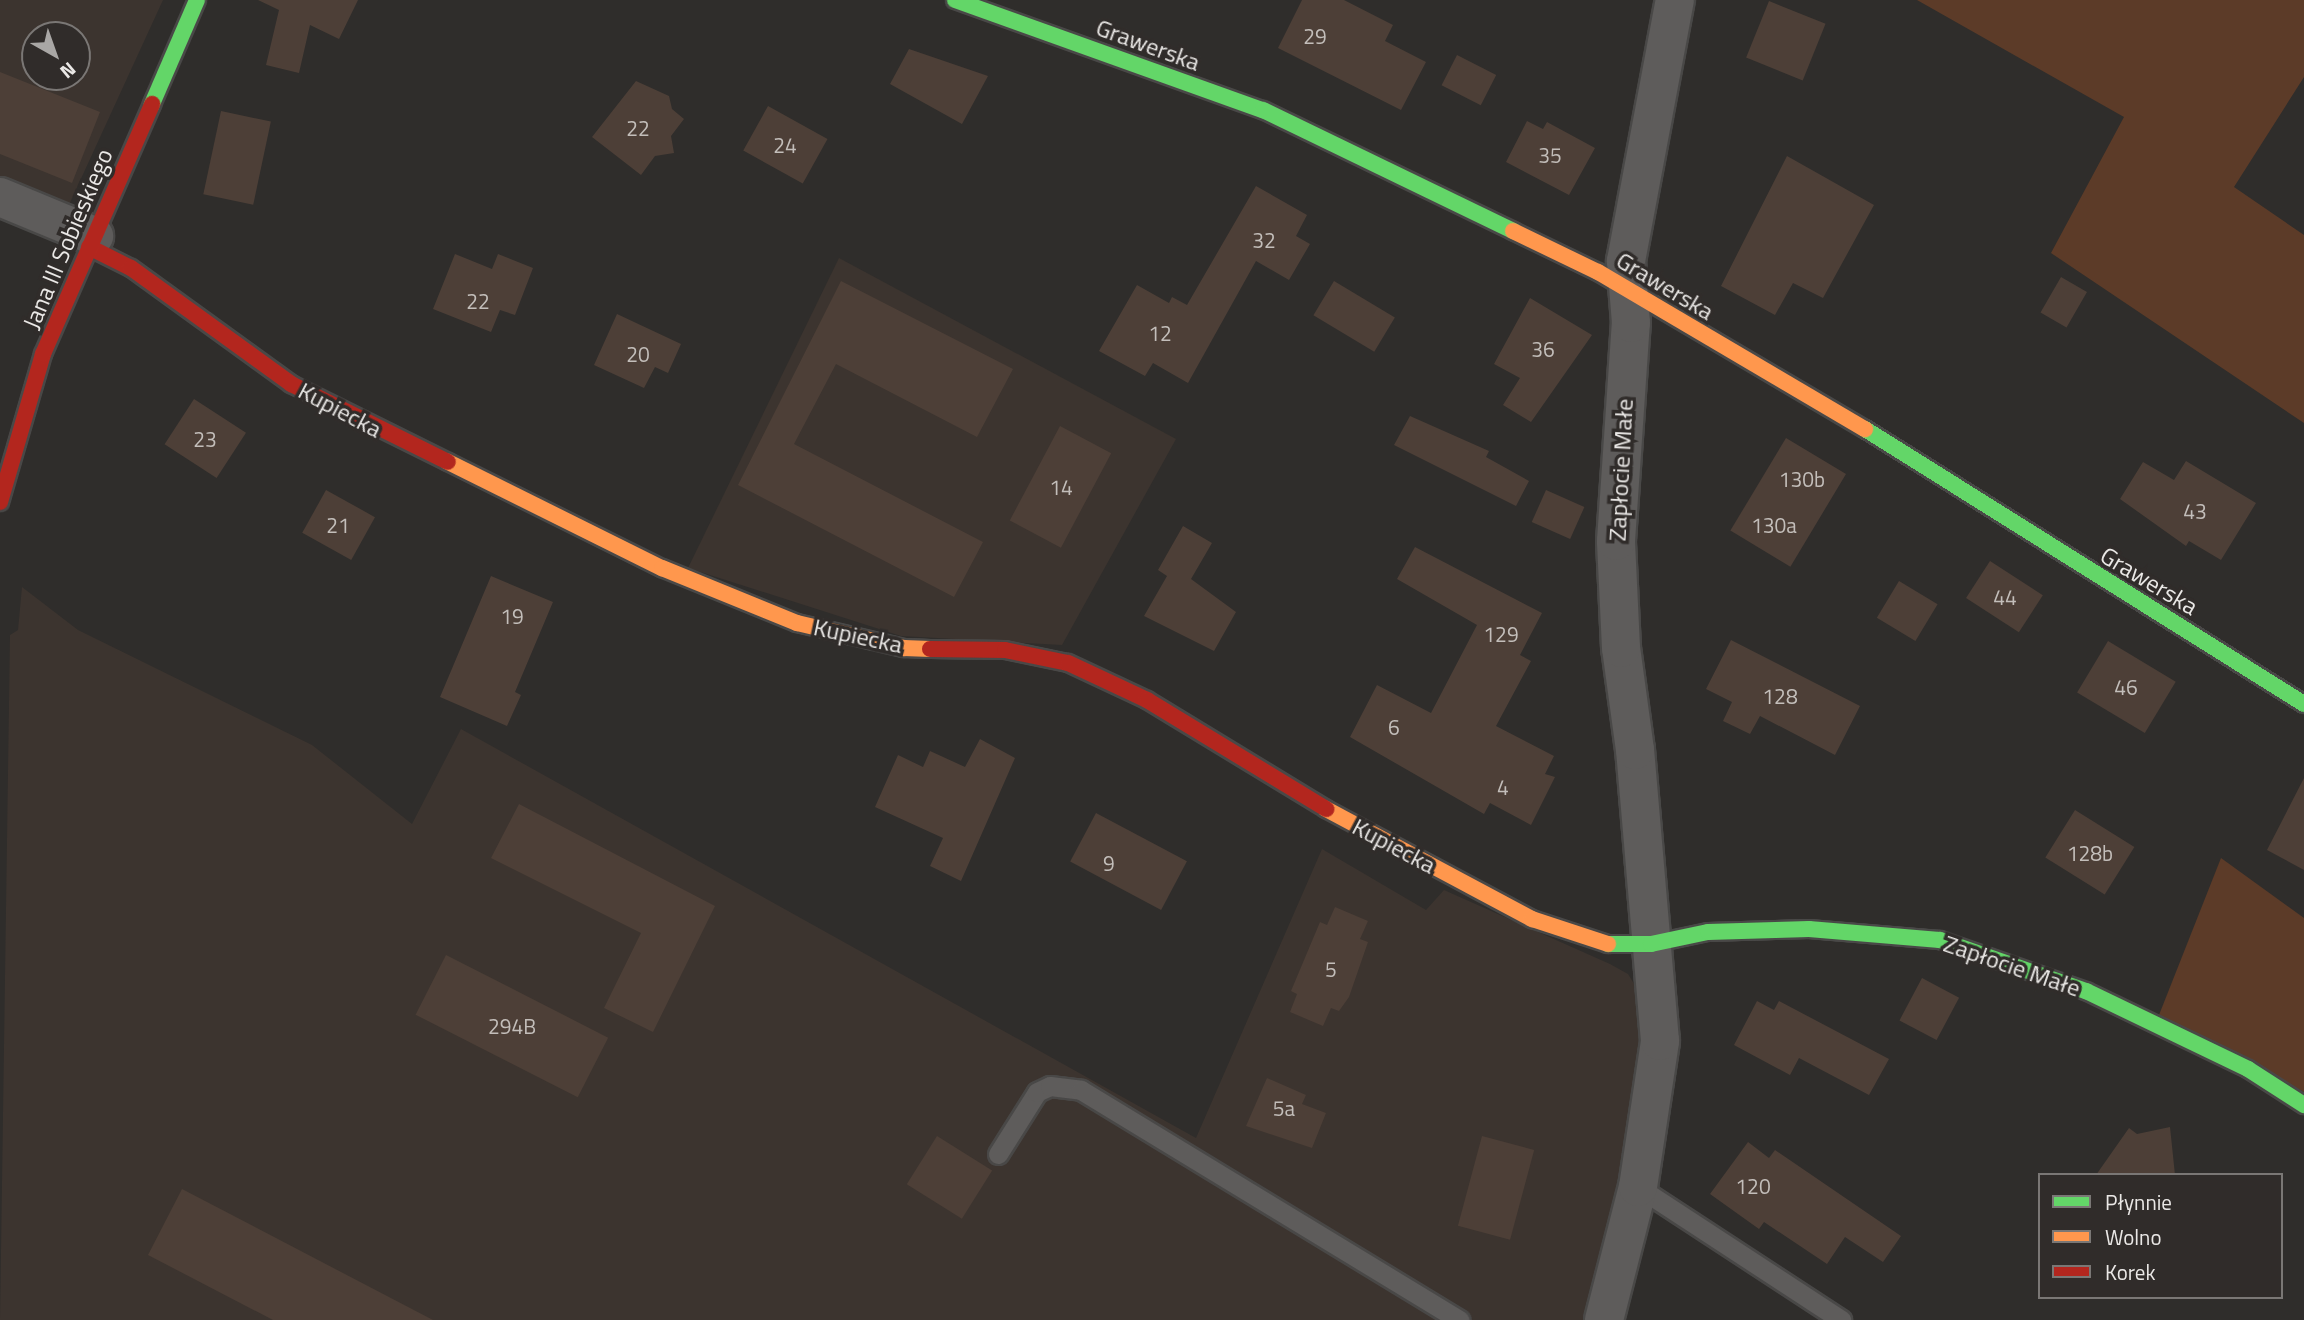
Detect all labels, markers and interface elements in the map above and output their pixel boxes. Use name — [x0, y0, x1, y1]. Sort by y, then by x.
street label: Grawerska — [1092, 13, 1204, 77]
north arrow — [21, 21, 91, 91]
house number: 29 — [1303, 23, 1327, 49]
text: N — [54, 56, 83, 86]
house number: 22 — [626, 115, 650, 141]
house number: 24 — [773, 132, 797, 158]
house number: 35 — [1538, 142, 1562, 168]
street label: Jana III Sobieskiego — [17, 145, 119, 333]
house number: 32 — [1252, 227, 1276, 253]
street label: Grawerska — [1611, 246, 1719, 326]
house number: 22 — [466, 288, 490, 314]
house number: 12 — [1148, 320, 1172, 346]
house number: 36 — [1531, 336, 1555, 362]
house number: 20 — [626, 341, 650, 367]
street label: Kupiecka — [293, 376, 387, 444]
street label: Zapłocie Małe — [1603, 398, 1639, 542]
house number: 23 — [193, 426, 217, 452]
house number: 130b — [1779, 466, 1825, 492]
house number: 14 — [1049, 474, 1073, 500]
house number: 43 — [2183, 498, 2207, 524]
house number: 21 — [326, 512, 350, 538]
house number: 130a — [1751, 512, 1797, 538]
street label: Grawerska — [2095, 541, 2203, 621]
house number: 44 — [1993, 584, 2017, 610]
house number: 19 — [500, 603, 524, 629]
street label: Kupiecka — [811, 613, 905, 659]
house number: 129 — [1483, 621, 1519, 647]
house number: 46 — [2114, 674, 2138, 700]
house number: 128 — [1762, 683, 1798, 709]
house number: 6 — [1388, 714, 1400, 740]
house number: 4 — [1497, 774, 1509, 800]
street label: Kupiecka — [1347, 812, 1441, 880]
house number: 128b — [2067, 840, 2113, 866]
house number: 9 — [1103, 850, 1115, 876]
street label: Zapłocie Małe — [1940, 929, 2084, 1003]
house number: 5 — [1325, 956, 1337, 982]
house number: 294B — [488, 1013, 536, 1039]
house number: 5a — [1273, 1095, 1295, 1121]
house number: 120 — [1735, 1173, 1771, 1199]
legend — [2038, 1173, 2283, 1299]
text: Płynnie — [2105, 1186, 2172, 1218]
text: Wolno — [2105, 1221, 2162, 1253]
text: Korek — [2105, 1256, 2155, 1288]

